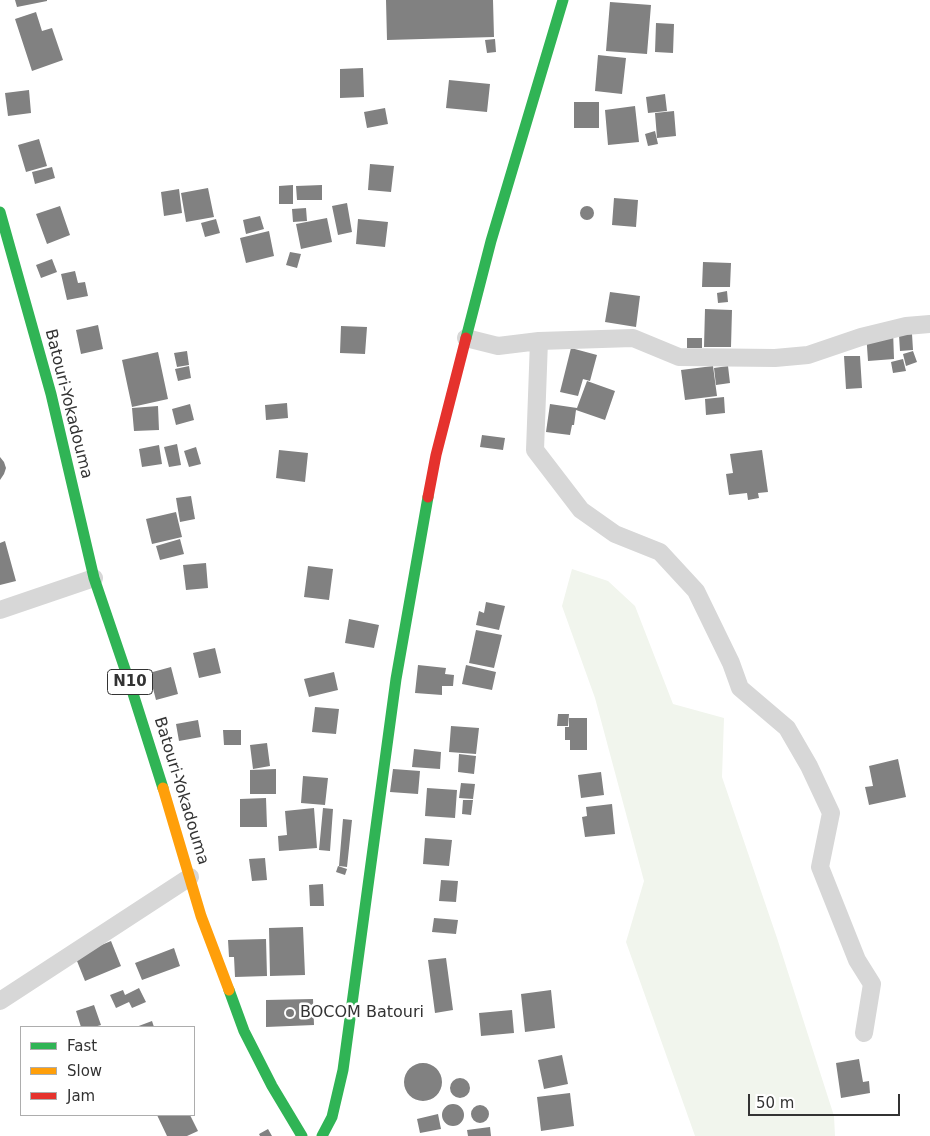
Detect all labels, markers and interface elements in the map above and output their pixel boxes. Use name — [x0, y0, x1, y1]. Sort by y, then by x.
street label: Batouri-Yokadouma — [40, 327, 96, 481]
road number: N10 — [108, 670, 152, 694]
street label: Batouri-Yokadouma — [149, 715, 213, 867]
place label: BOCOM Batouri — [300, 1003, 424, 1023]
marker: BOCOM Batouri — [284, 1007, 296, 1019]
legend — [20, 1026, 195, 1116]
text: Fast — [67, 1037, 97, 1055]
text: Slow — [67, 1062, 102, 1080]
scale bar — [750, 1084, 902, 1116]
text: Jam — [67, 1087, 95, 1105]
text: 50 m — [756, 1094, 794, 1112]

